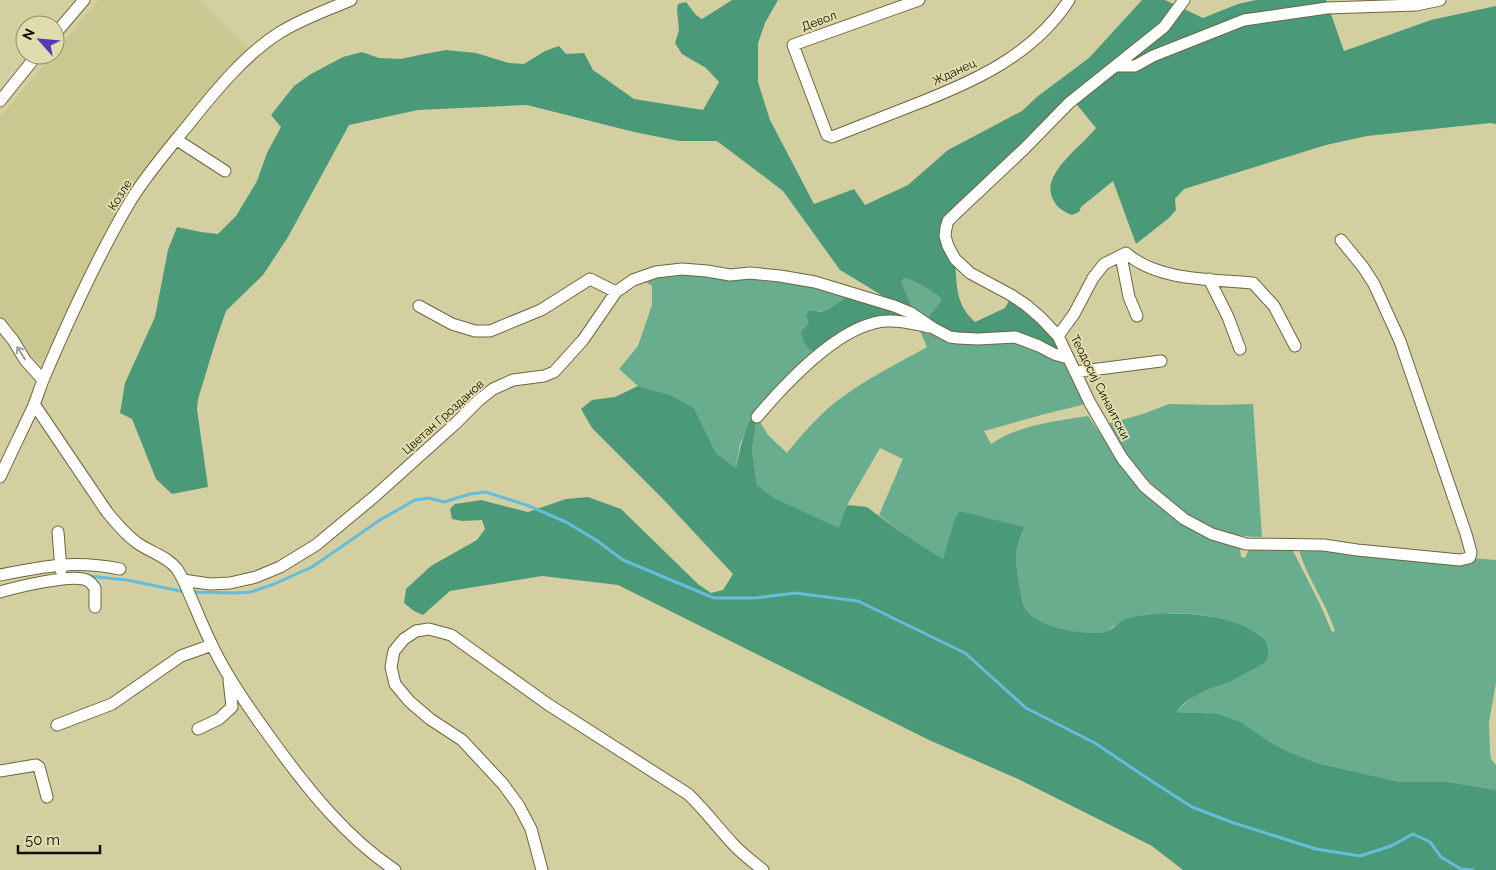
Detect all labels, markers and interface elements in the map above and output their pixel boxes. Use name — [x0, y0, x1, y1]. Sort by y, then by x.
street label: Девол — [799, 8, 839, 34]
north arrow — [15, 15, 65, 65]
text: N — [19, 26, 38, 42]
street label: Жданец — [930, 56, 978, 88]
street label: Козле — [105, 177, 135, 213]
street label: Теодосиј Синаитски — [1068, 332, 1132, 442]
one-way arrow — [15, 346, 25, 360]
street label: Цветан Грозданов — [399, 377, 487, 457]
scale bar — [18, 822, 100, 854]
text: 50 m — [25, 831, 60, 849]

